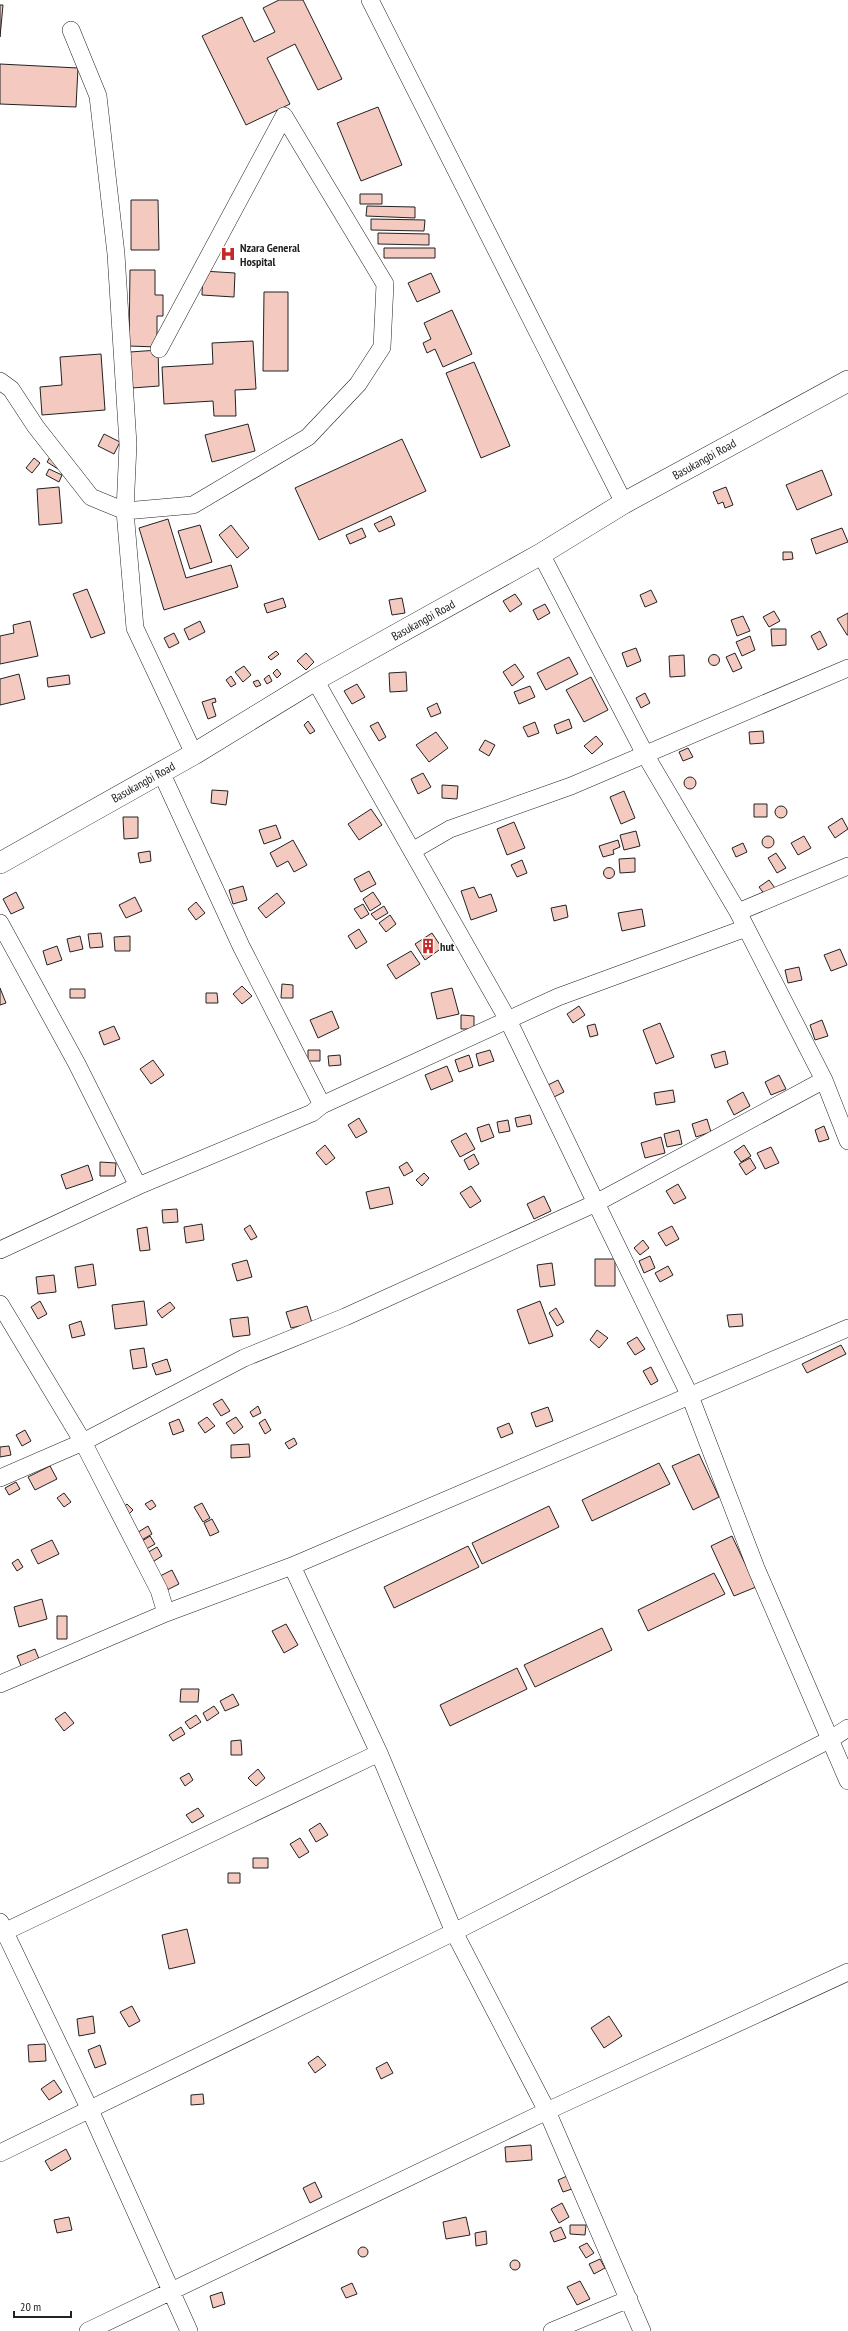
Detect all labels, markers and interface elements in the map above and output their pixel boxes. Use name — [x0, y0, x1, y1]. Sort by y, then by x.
place label: Nzara General Hospital — [240, 240, 300, 269]
hospital icon: Nzara General Hospital — [219, 245, 237, 263]
street label: Basukangbi Road — [670, 435, 738, 483]
street label: Basukangbi Road — [389, 596, 457, 644]
street label: Basukangbi Road — [109, 758, 177, 806]
building icon: hut — [419, 937, 437, 955]
place label: hut — [440, 939, 455, 954]
scale bar — [14, 2293, 71, 2319]
text: 20 m — [20, 2299, 41, 2314]

